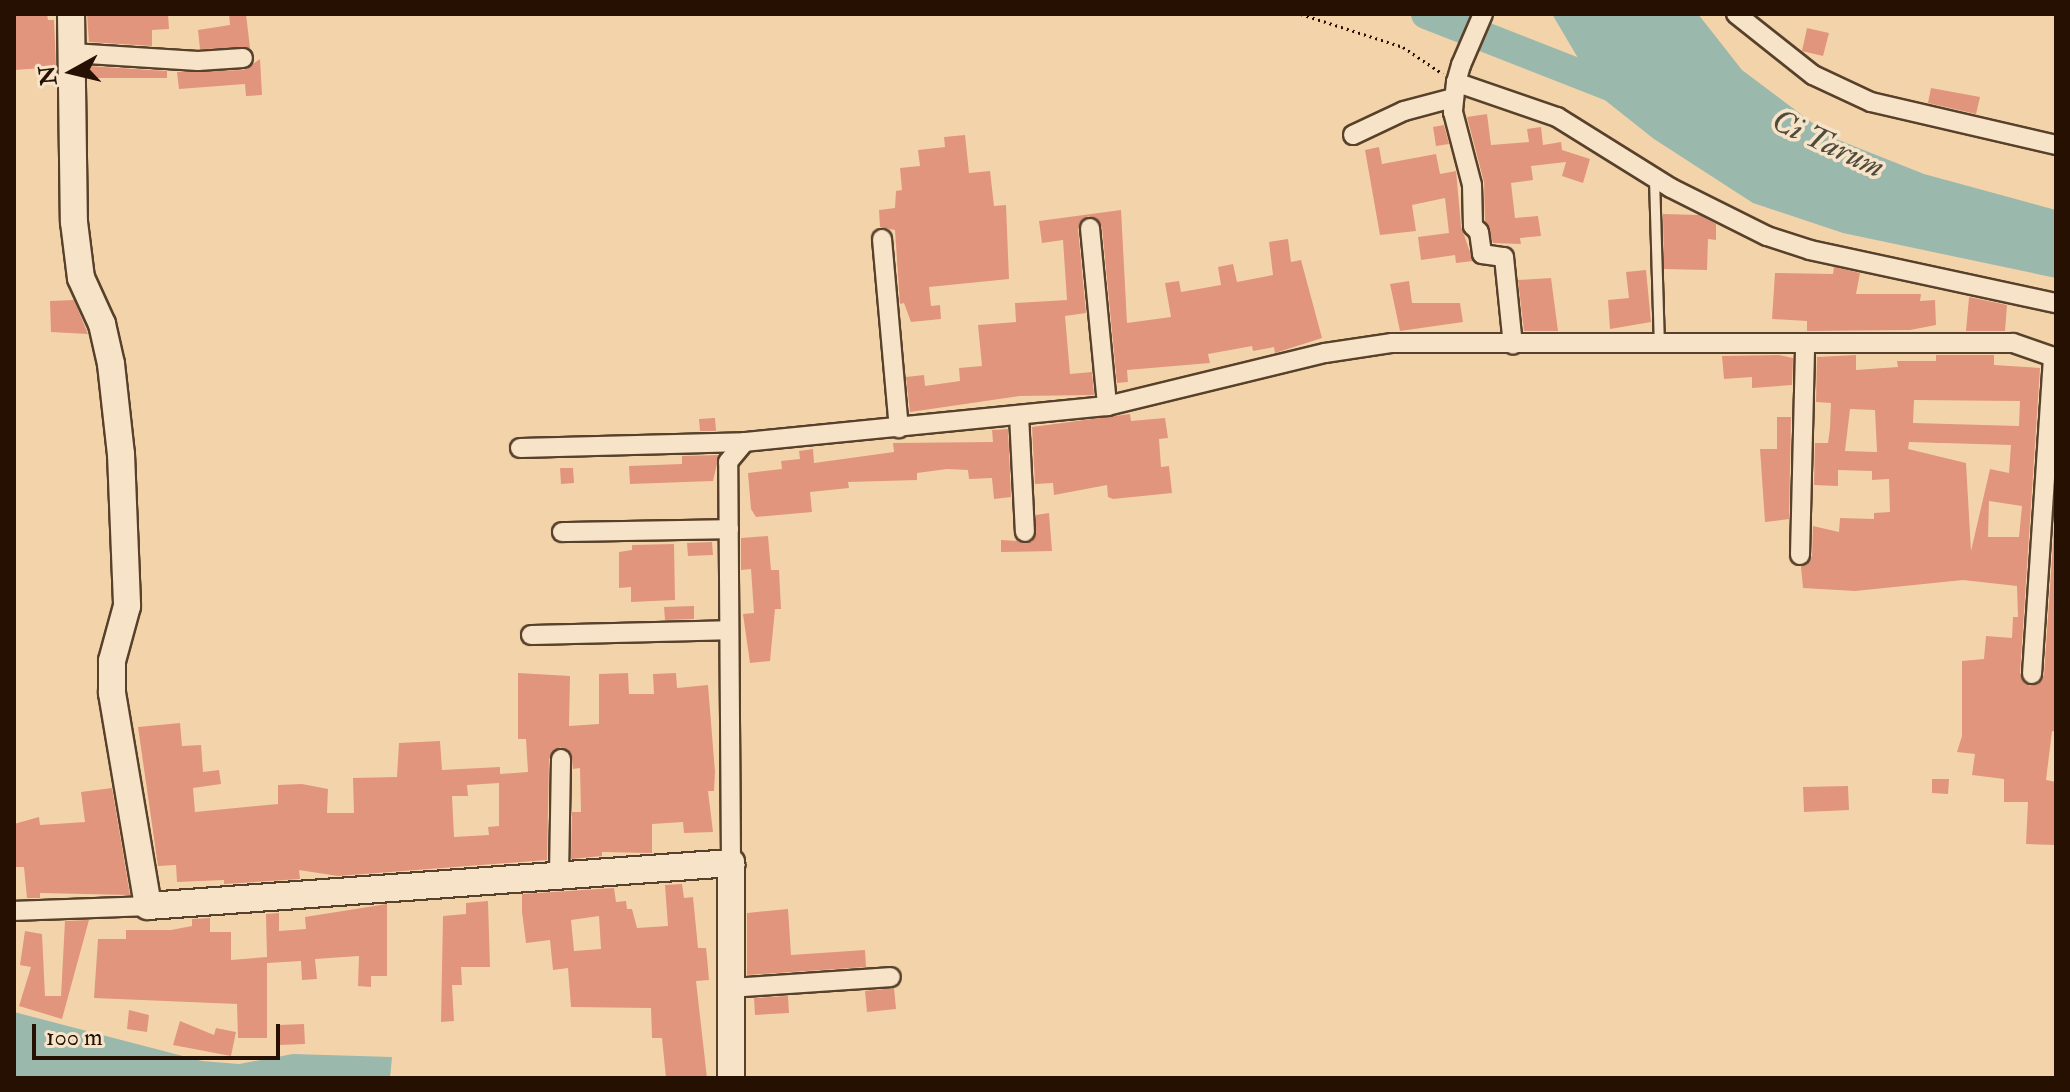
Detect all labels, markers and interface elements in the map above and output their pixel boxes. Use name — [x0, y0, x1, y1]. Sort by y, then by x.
north arrow — [32, 32, 112, 112]
text: N — [33, 64, 63, 87]
water label: Ci Tarum — [1766, 101, 1890, 187]
scale bar — [36, 1008, 284, 1058]
text: 100 m — [46, 1022, 103, 1053]

